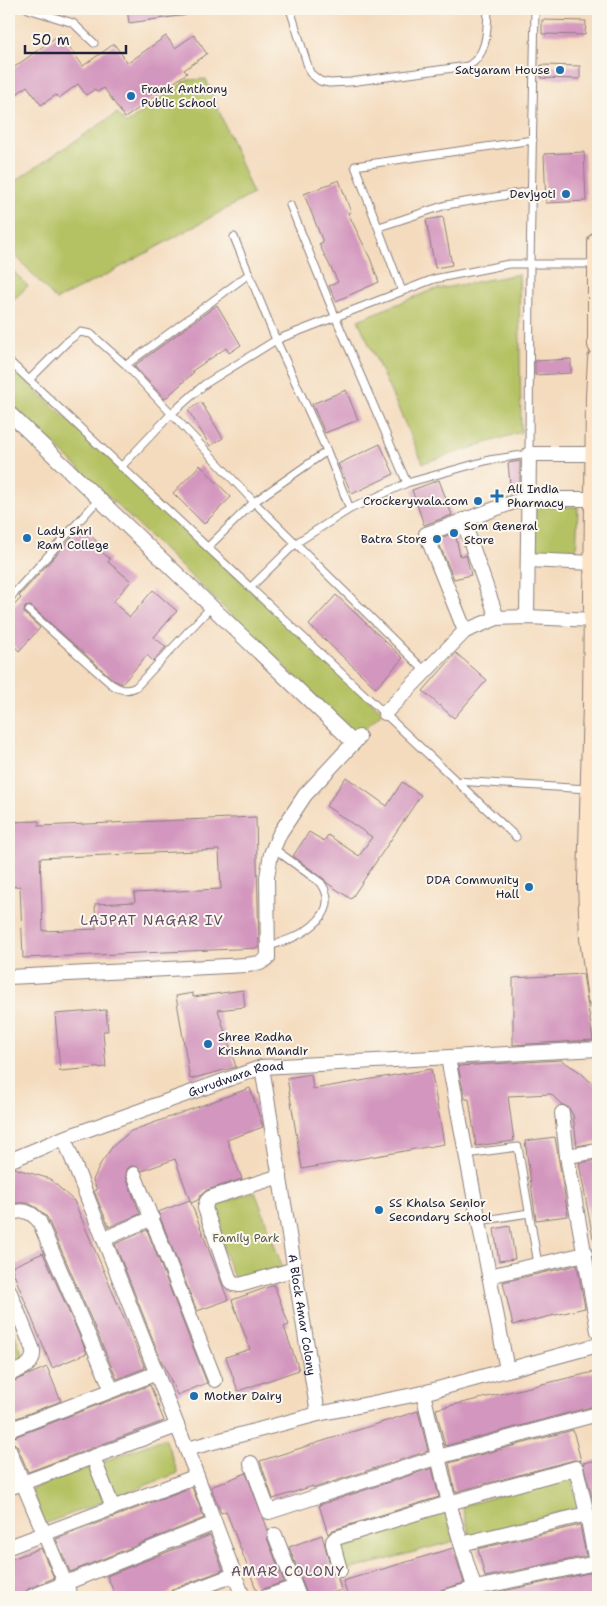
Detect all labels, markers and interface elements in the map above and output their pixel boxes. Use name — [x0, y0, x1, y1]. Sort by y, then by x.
scale bar — [25, 22, 126, 54]
text: 50 m — [32, 30, 70, 50]
place label: Satyaram House — [455, 62, 550, 78]
marker: Satyaram House — [554, 64, 566, 76]
place label: Frank Anthony Public School — [141, 81, 228, 111]
marker: Frank Anthony Public School — [125, 90, 137, 102]
place label: Devjyoti — [510, 186, 556, 202]
marker: Devjyoti — [560, 188, 572, 200]
place label: All India Pharmacy — [507, 481, 564, 511]
marker: All India Pharmacy — [491, 490, 503, 502]
place label: Crockerywala.com — [363, 493, 468, 509]
marker: Crockerywala.com — [472, 495, 484, 507]
place label: Som General Store — [464, 518, 538, 548]
place label: Lady Shri Ram College — [37, 523, 109, 553]
marker: Som General Store — [448, 527, 460, 539]
place label: Batra Store — [361, 531, 427, 547]
marker: Lady Shri Ram College — [21, 532, 33, 544]
marker: Batra Store — [431, 533, 443, 545]
place label: DDA Community Hall — [426, 872, 519, 902]
marker: DDA Community Hall — [523, 881, 535, 893]
district label: LAJPAT NAGAR IV — [80, 911, 224, 929]
place label: Shree Radha Krishna Mandir — [218, 1029, 309, 1059]
marker: Shree Radha Krishna Mandir — [202, 1038, 214, 1050]
street label: Gurudwara Road — [186, 1058, 285, 1101]
place label: SS Khalsa Senior Secondary School — [389, 1195, 492, 1225]
marker: SS Khalsa Senior Secondary School — [373, 1204, 385, 1216]
park label: Family Park — [212, 1230, 280, 1246]
street label: A Block Amar Colony — [284, 1253, 320, 1377]
place label: Mother Dairy — [204, 1388, 282, 1404]
marker: Mother Dairy — [188, 1390, 200, 1402]
district label: AMAR COLONY — [231, 1562, 345, 1580]

